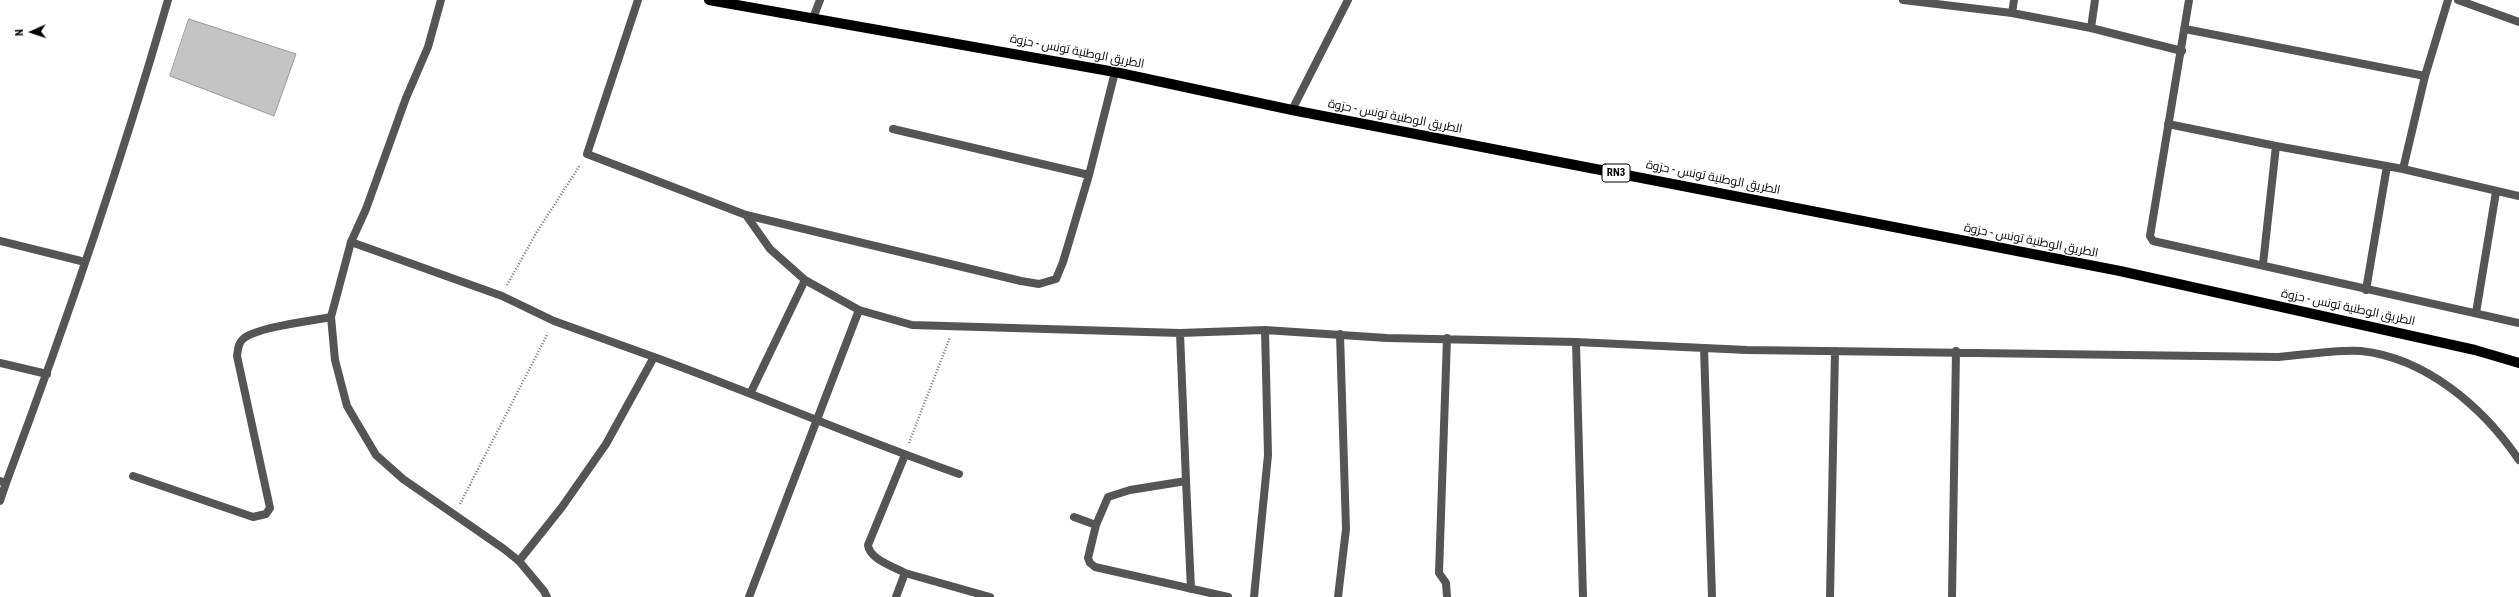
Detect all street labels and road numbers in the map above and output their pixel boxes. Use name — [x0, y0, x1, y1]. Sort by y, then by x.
street label: الطريق الوطنية تونس - حزوة — [1009, 32, 1145, 72]
street label: الطريق الوطنية تونس - حزوة — [1327, 97, 1463, 137]
street label: الطريق الوطنية تونس - حزوة — [1645, 158, 1781, 198]
road number: RN3 — [1602, 164, 1630, 182]
street label: الطريق الوطنية تونس - حزوة — [1963, 221, 2099, 261]
street label: الطريق الوطنية تونس - حزوة — [2280, 287, 2416, 329]

